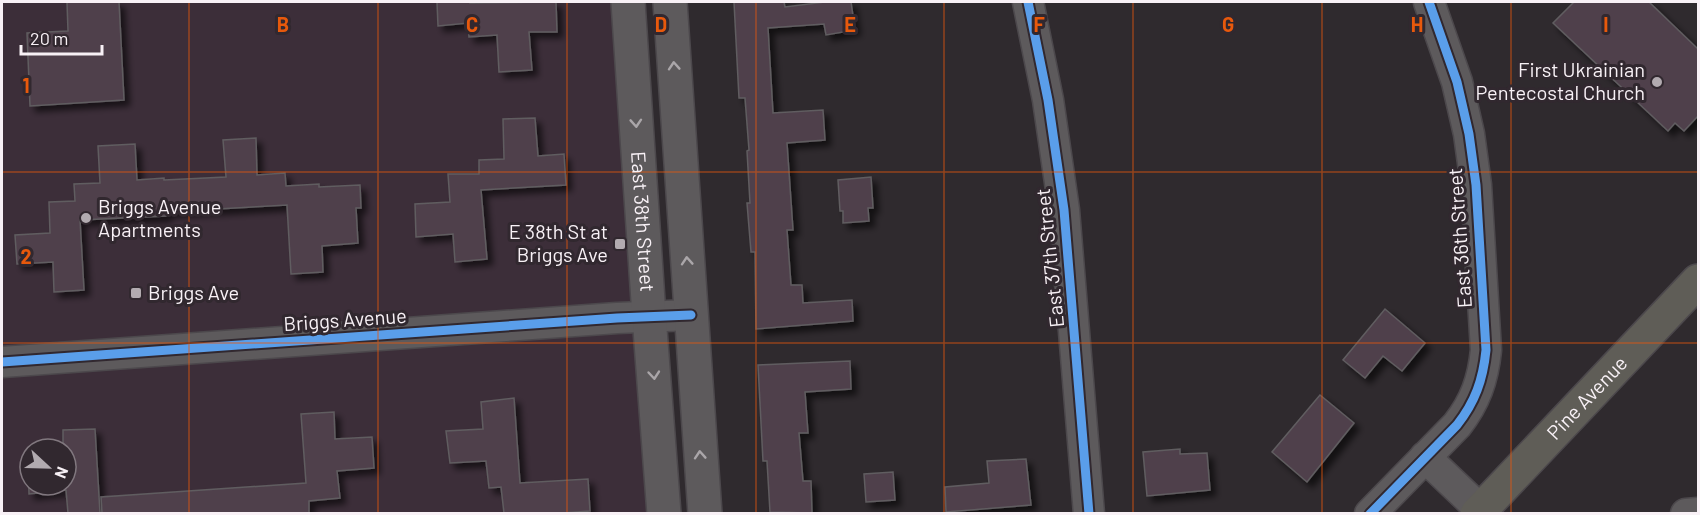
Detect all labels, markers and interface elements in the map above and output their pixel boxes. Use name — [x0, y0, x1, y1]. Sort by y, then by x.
text: B — [277, 12, 289, 36]
text: C — [466, 12, 478, 36]
text: D — [655, 12, 667, 36]
text: E — [844, 12, 856, 36]
text: F — [1033, 12, 1045, 36]
text: G — [1222, 12, 1234, 36]
text: H — [1411, 12, 1423, 36]
text: I — [1603, 12, 1609, 36]
scale bar — [21, 18, 102, 56]
text: 20 m — [30, 27, 68, 49]
place label: First Ukrainian Pentecostal Church — [1476, 57, 1645, 104]
one-way arrow — [668, 62, 681, 71]
text: 1 — [22, 73, 30, 97]
marker: First Ukrainian Pentecostal Church — [1650, 75, 1664, 89]
one-way arrow — [629, 118, 642, 127]
street label: East 38th Street — [627, 150, 660, 292]
street label: East 36th Street — [1442, 167, 1476, 309]
street label: East 37th Street — [1030, 187, 1068, 329]
place label: Briggs Avenue Apartments — [98, 194, 221, 241]
marker: Briggs Avenue Apartments — [79, 211, 93, 225]
place label: E 38th St at Briggs Ave — [509, 219, 608, 266]
marker: E 38th St at Briggs Ave — [613, 237, 627, 251]
text: 2 — [20, 244, 32, 268]
one-way arrow — [681, 256, 694, 265]
place label: Briggs Ave — [148, 280, 239, 304]
marker: Briggs Ave — [129, 286, 143, 300]
street label: Briggs Avenue — [283, 303, 407, 335]
street label: Pine Avenue — [1541, 351, 1632, 444]
one-way arrow — [647, 370, 660, 379]
north arrow — [18, 437, 78, 497]
one-way arrow — [694, 451, 707, 460]
text: N — [52, 464, 73, 481]

